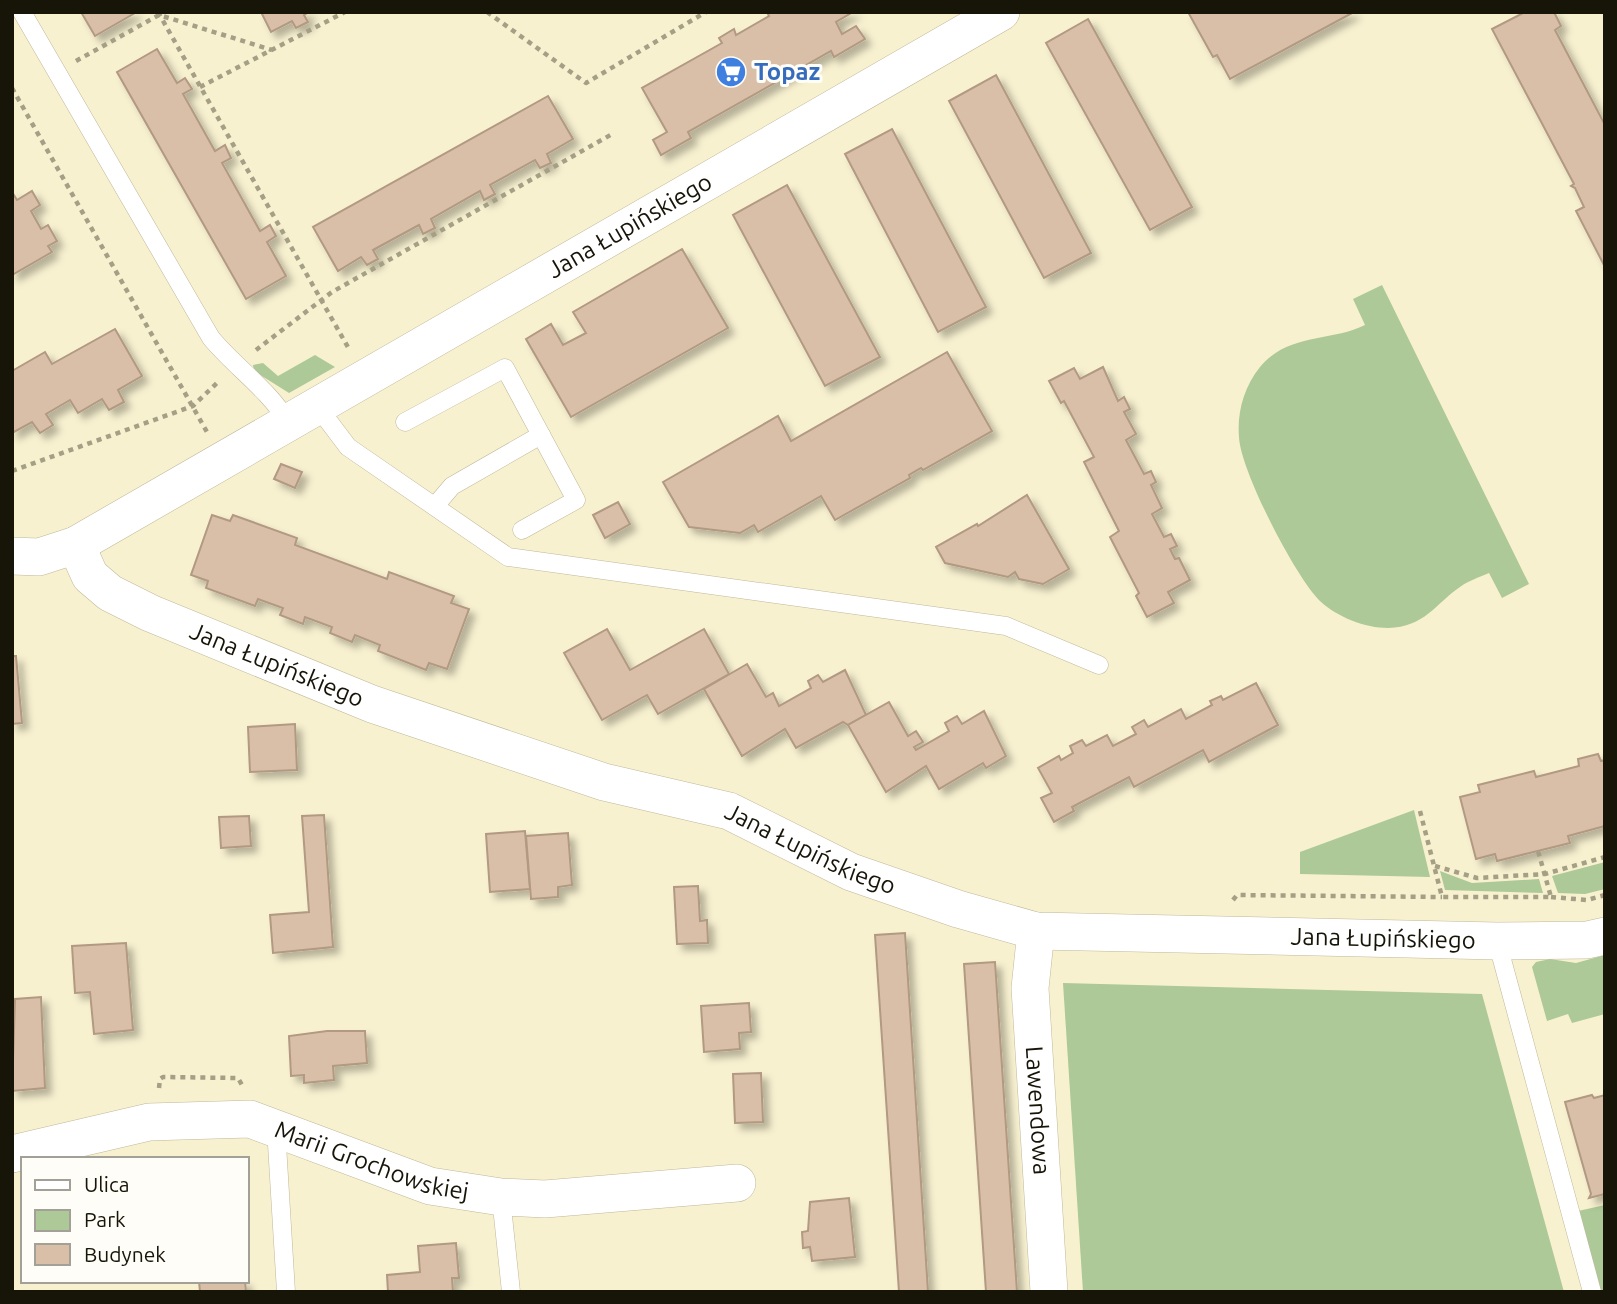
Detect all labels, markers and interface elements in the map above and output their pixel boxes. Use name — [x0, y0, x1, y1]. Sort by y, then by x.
supermarket icon: Topaz — [714, 55, 748, 89]
place label: Topaz — [754, 58, 820, 85]
street label: Jana Łupińskiego — [543, 168, 716, 283]
street label: Jana Łupińskiego — [186, 617, 368, 712]
street label: Jana Łupińskiego — [721, 797, 899, 899]
street label: Jana Łupińskiego — [1290, 923, 1476, 954]
street label: Lawendowa — [1021, 1045, 1056, 1176]
street label: Marii Grochowskiej — [271, 1115, 471, 1205]
legend — [21, 1157, 248, 1283]
text: Ulica — [84, 1172, 129, 1196]
text: Park — [84, 1207, 126, 1231]
text: Budynek — [84, 1242, 166, 1266]

